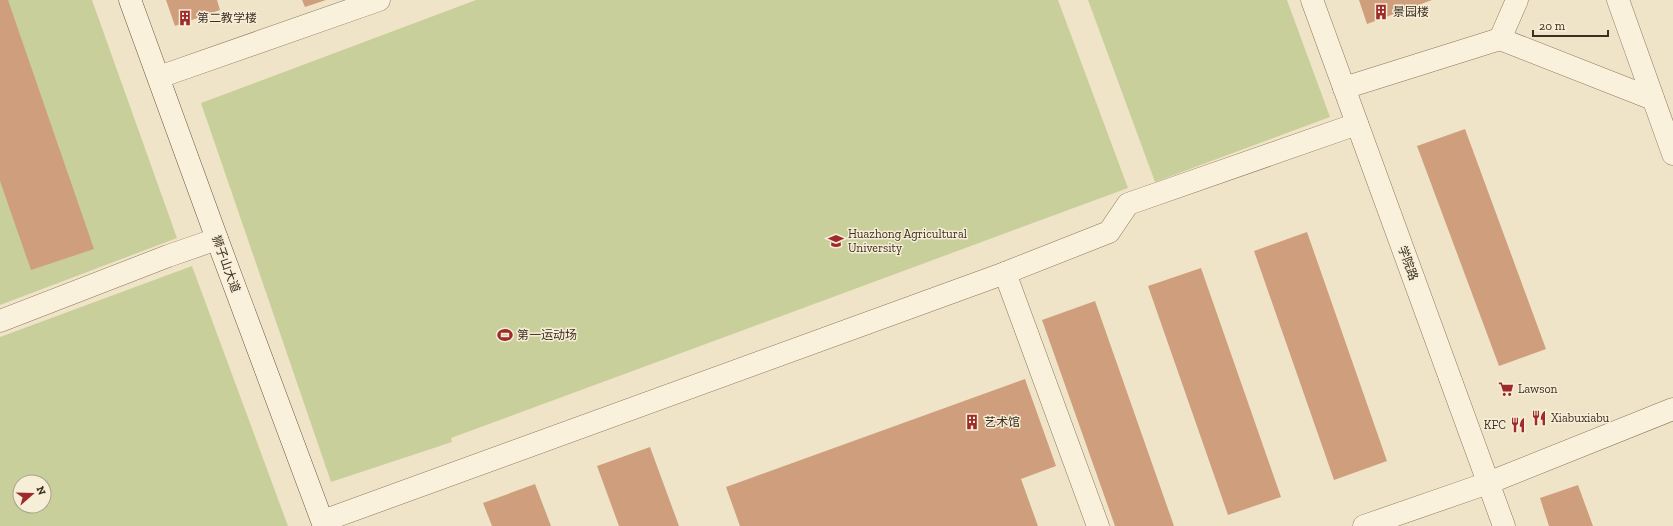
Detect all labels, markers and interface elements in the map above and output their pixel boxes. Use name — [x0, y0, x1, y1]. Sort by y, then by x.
building icon: 景园楼 — [1372, 3, 1390, 21]
place label: 景园楼 — [1393, 5, 1429, 19]
building icon: 第二教学楼 — [176, 9, 194, 27]
place label: 第二教学楼 — [197, 11, 257, 25]
scale bar — [1533, 12, 1608, 38]
text: 20 m — [1539, 19, 1566, 33]
place label: Huazhong Agricultural University — [848, 227, 967, 255]
school or university icon: Huazhong Agricultural University — [827, 232, 845, 250]
street label: 狮子山大道 — [209, 233, 243, 295]
street label: 学院路 — [1395, 244, 1421, 282]
sports icon: 第一运动场 — [496, 326, 514, 344]
place label: 第一运动场 — [517, 328, 577, 342]
supermarket icon: Lawson — [1497, 380, 1515, 398]
place label: Lawson — [1518, 382, 1558, 396]
restaurant icon: Xiabuxiabu — [1530, 409, 1548, 427]
place label: Xiabuxiabu — [1551, 411, 1610, 425]
building icon: 艺术馆 — [963, 413, 981, 431]
place label: 艺术馆 — [984, 415, 1020, 429]
restaurant icon: KFC — [1509, 416, 1527, 434]
place label: KFC — [1484, 418, 1506, 432]
north arrow — [12, 474, 52, 514]
text: N — [33, 485, 49, 497]

